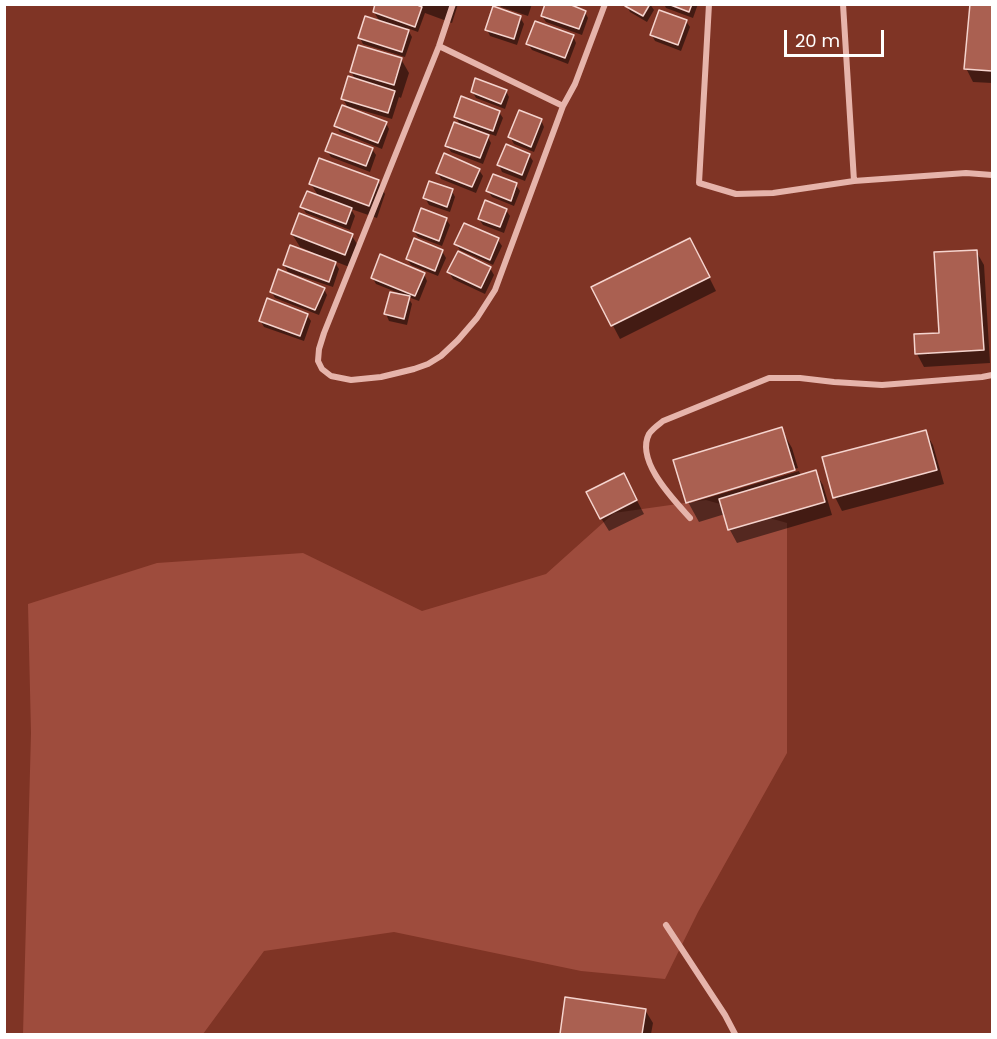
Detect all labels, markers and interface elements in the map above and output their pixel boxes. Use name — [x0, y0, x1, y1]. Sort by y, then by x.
scale bar — [787, 18, 888, 56]
text: 20 m — [795, 28, 840, 53]

